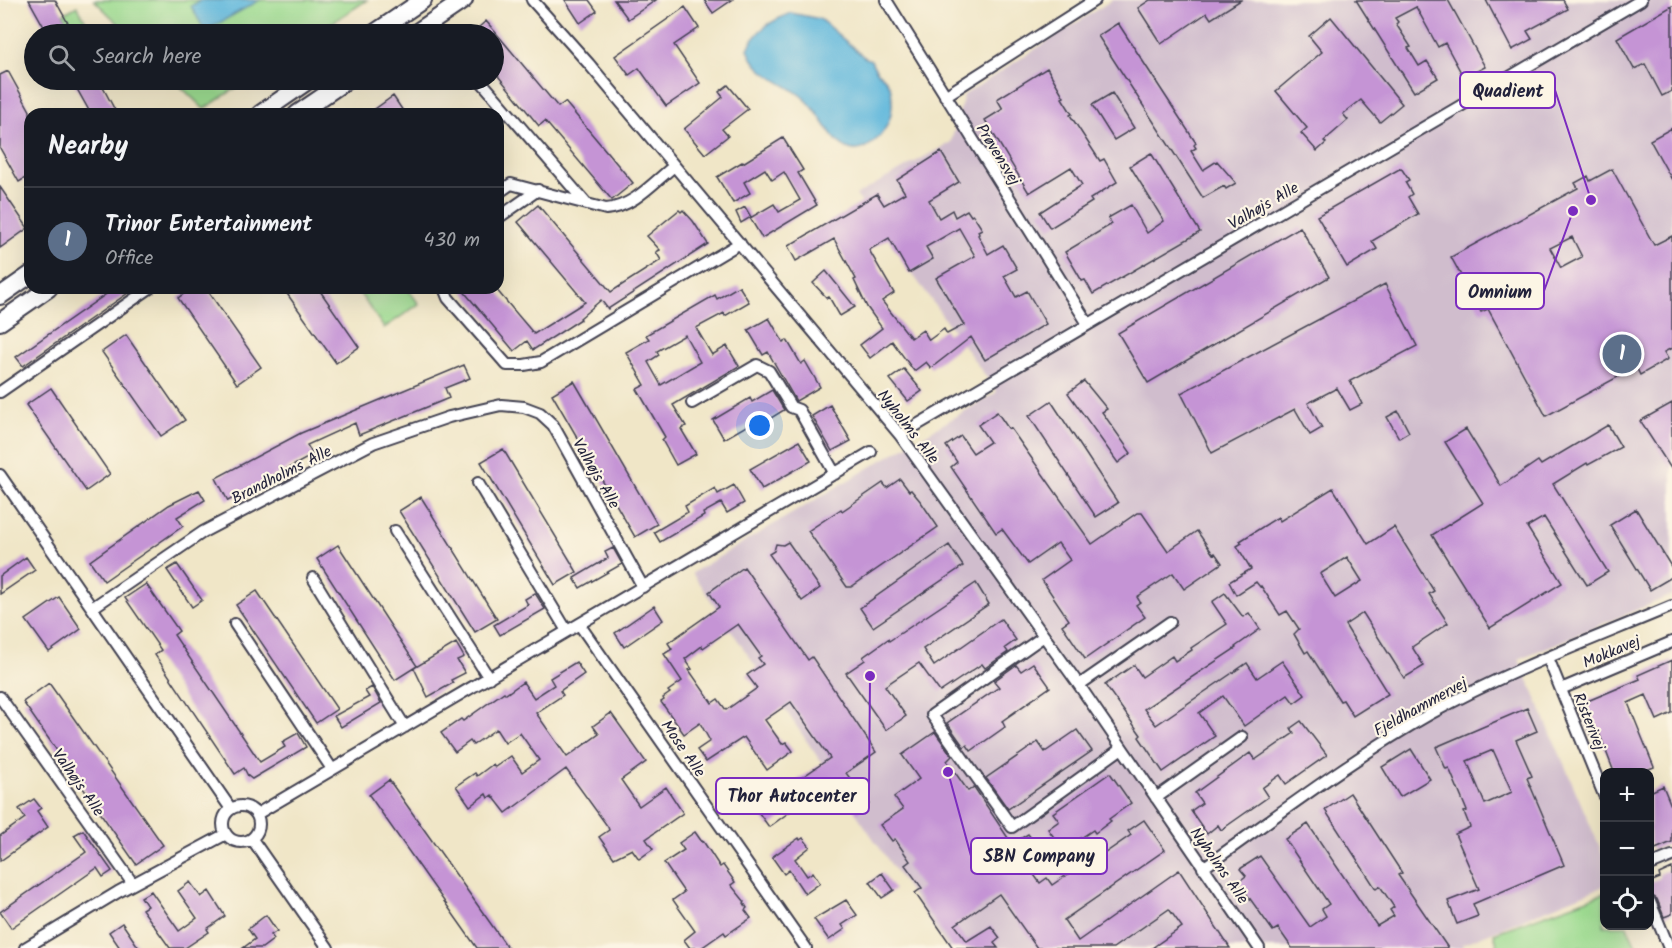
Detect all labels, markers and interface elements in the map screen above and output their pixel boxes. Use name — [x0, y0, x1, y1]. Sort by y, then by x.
search box — [24, 24, 504, 90]
text: Search here — [93, 40, 201, 75]
icon: search — [45, 41, 78, 74]
callout: Quadient — [1460, 72, 1555, 108]
text: Quadient — [1472, 78, 1544, 107]
street label: Prøvensvej — [969, 119, 1027, 191]
text: Nearby — [48, 126, 128, 168]
street label: Valhøjs Alle — [1224, 176, 1304, 237]
text: Trinor Entertainment — [105, 208, 312, 243]
text: 1 — [64, 225, 71, 257]
text: 430 m — [424, 225, 480, 257]
text: Office — [105, 243, 153, 275]
callout: Omnium — [1456, 273, 1544, 309]
text: Omnium — [1468, 279, 1532, 308]
pin: 1 — [1602, 332, 1642, 376]
street label: Nyholms Alle — [871, 384, 945, 470]
your location — [745, 411, 774, 440]
street label: Valhøjs Alle — [565, 434, 626, 514]
street label: Brandholms Alle — [227, 439, 336, 511]
street label: Mokkavej — [1579, 629, 1645, 676]
street label: Fjeldhammervej — [1369, 671, 1473, 743]
street label: Risterivej — [1566, 689, 1612, 755]
street label: Mose Alle — [654, 715, 712, 783]
street label: Valhøjs Alle — [45, 744, 110, 822]
map controls — [1600, 768, 1654, 930]
button: + — [1600, 768, 1654, 822]
callout: Thor Autocenter — [716, 778, 869, 814]
text: Thor Autocenter — [728, 783, 858, 812]
street label: Nyholms Alle — [1183, 822, 1254, 909]
button: − — [1600, 822, 1654, 876]
callout: SBN Company — [971, 838, 1107, 874]
text: SBN Company — [983, 843, 1095, 872]
button: locate — [1600, 876, 1654, 930]

